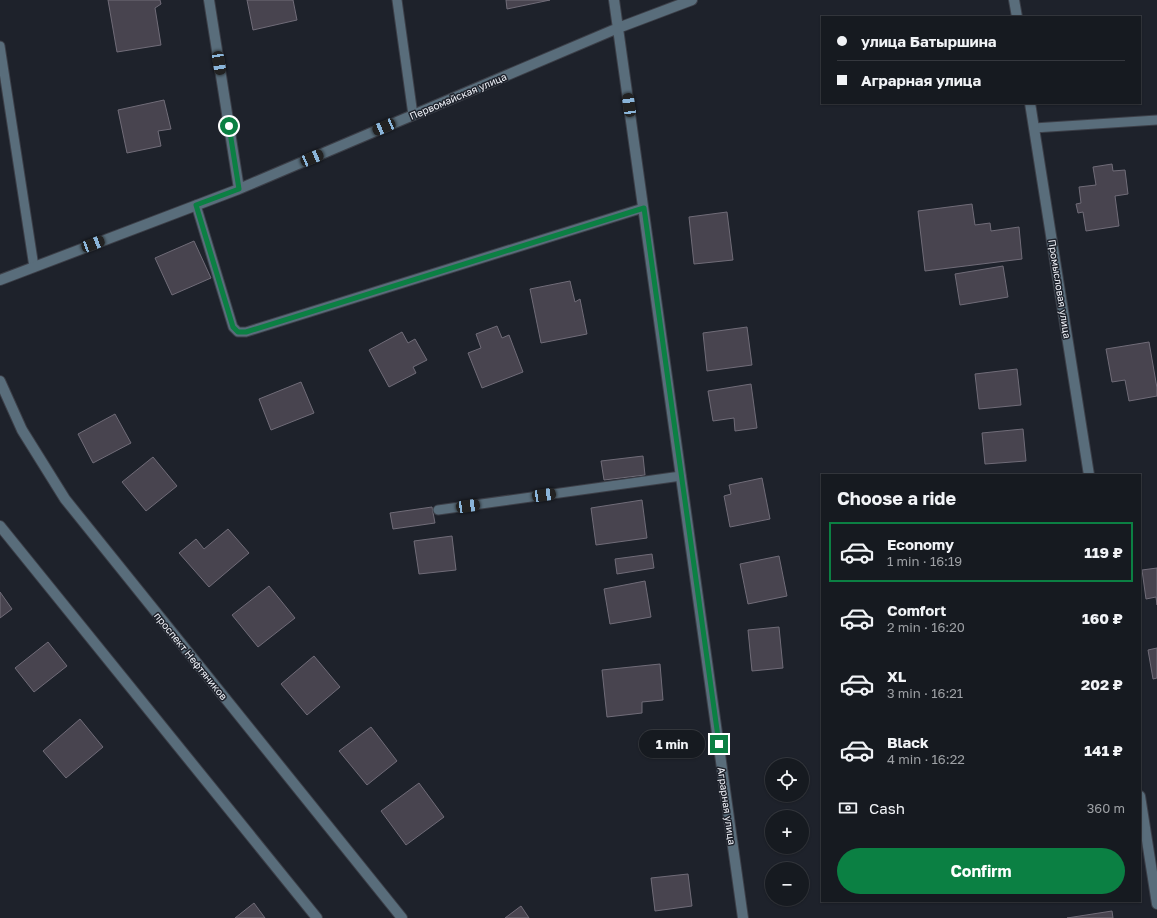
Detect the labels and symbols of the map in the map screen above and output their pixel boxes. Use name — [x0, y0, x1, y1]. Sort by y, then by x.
car — [211, 50, 227, 76]
street label: Первомайская улица — [408, 70, 508, 122]
car — [621, 92, 637, 118]
route start — [220, 117, 238, 135]
car — [371, 117, 397, 137]
car — [299, 148, 325, 168]
car — [80, 234, 106, 254]
street label: Промысловая улица — [1046, 239, 1074, 339]
car — [531, 487, 557, 503]
car — [455, 498, 481, 514]
street label: проспект Нефтяников — [152, 610, 230, 702]
callout: 1 min — [639, 730, 705, 758]
route end — [710, 735, 728, 753]
street label: Аграрная улица — [716, 766, 738, 846]

